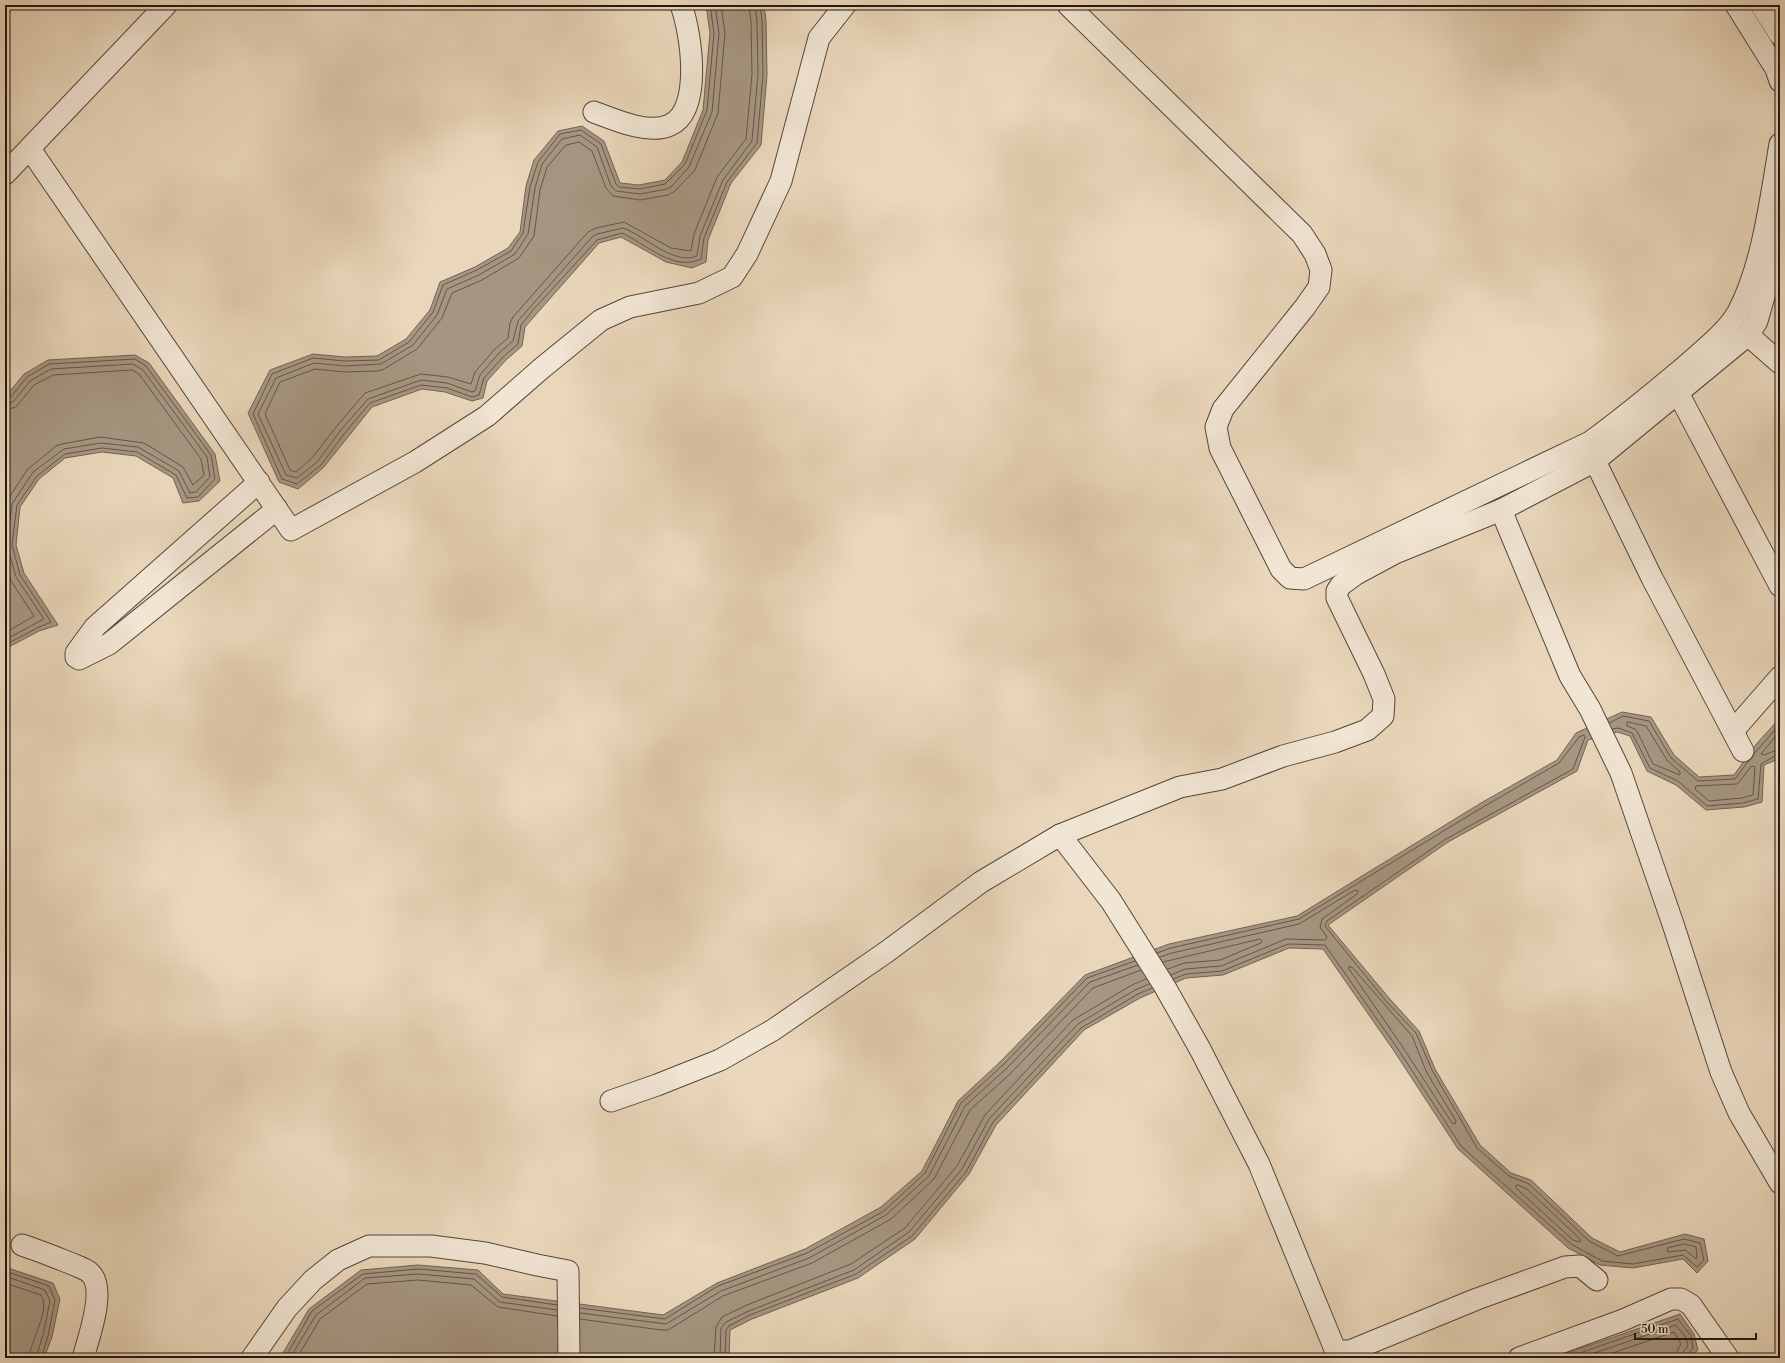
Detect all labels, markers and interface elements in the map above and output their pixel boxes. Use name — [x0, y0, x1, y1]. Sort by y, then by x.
scale bar — [1635, 1315, 1756, 1341]
text: 50 m — [1641, 1322, 1669, 1337]

